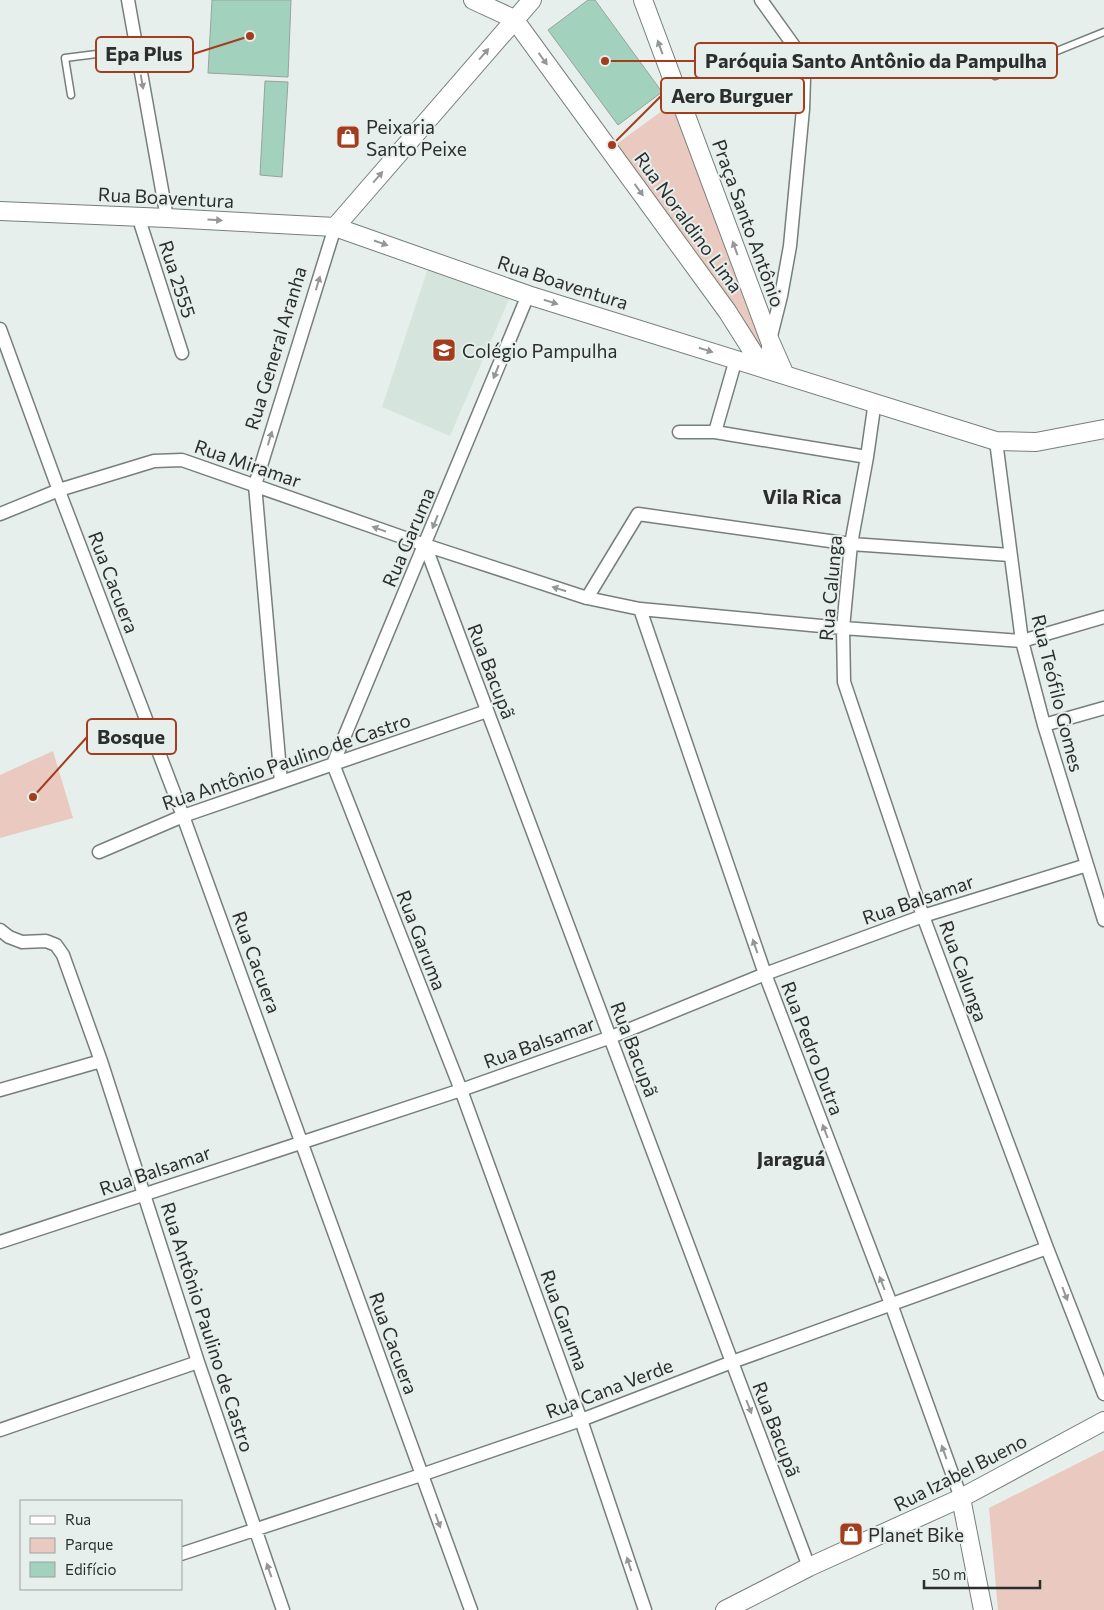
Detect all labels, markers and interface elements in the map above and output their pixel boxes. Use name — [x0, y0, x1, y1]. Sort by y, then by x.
callout: Epa Plus — [96, 37, 193, 72]
one-way arrow — [656, 39, 663, 54]
text: Epa Plus — [105, 41, 183, 65]
callout: Paróquia Santo Antônio da Pampulha — [695, 43, 1057, 78]
one-way arrow — [479, 47, 490, 60]
text: Paróquia Santo Antônio da Pampulha — [705, 48, 1047, 72]
one-way arrow — [537, 52, 548, 65]
one-way arrow — [139, 75, 147, 91]
callout: Aero Burguer — [661, 78, 804, 113]
text: Aero Burguer — [671, 83, 793, 107]
place label: Peixaria Santo Peixe — [366, 115, 467, 160]
shop icon: Peixaria Santo Peixe — [335, 124, 361, 150]
street label: Praça Santo Antônio — [708, 136, 790, 310]
street label: Rua Noraldino Lima — [630, 147, 748, 297]
one-way arrow — [373, 170, 384, 183]
street label: Rua Boaventura — [97, 182, 235, 212]
one-way arrow — [633, 183, 644, 196]
one-way arrow — [208, 217, 224, 225]
street label: Rua 2555 — [155, 237, 201, 321]
one-way arrow — [374, 239, 389, 247]
one-way arrow — [731, 240, 739, 255]
street label: Rua Boaventura — [495, 250, 631, 314]
street label: Rua General Aranha — [239, 264, 311, 432]
one-way arrow — [314, 275, 322, 290]
one-way arrow — [544, 298, 559, 306]
school or university icon: Colégio Pampulha — [431, 337, 457, 363]
place label: Colégio Pampulha — [462, 339, 617, 362]
one-way arrow — [699, 346, 714, 354]
one-way arrow — [492, 365, 500, 379]
one-way arrow — [266, 431, 274, 446]
street label: Rua Miramar — [192, 434, 305, 492]
street label: Rua Garuma — [377, 484, 439, 590]
district label: Vila Rica — [762, 484, 842, 508]
one-way arrow — [430, 515, 438, 530]
one-way arrow — [371, 525, 386, 533]
street label: Rua Cacuera — [84, 528, 144, 636]
street label: Rua Calunga — [814, 534, 846, 642]
one-way arrow — [551, 585, 566, 593]
street label: Rua Teófilo Gomes — [1027, 612, 1089, 774]
street label: Rua Bacupã — [463, 620, 521, 722]
street label: Rua Antônio Paulino de Castro — [159, 708, 413, 814]
callout: Bosque — [87, 719, 176, 754]
text: Bosque — [97, 724, 165, 748]
street label: Rua Balsamar — [859, 869, 977, 929]
street label: Rua Garuma — [392, 887, 452, 993]
street label: Rua Cacuera — [228, 908, 286, 1016]
street label: Rua Calunga — [935, 917, 993, 1025]
one-way arrow — [751, 938, 759, 953]
street label: Rua Pedro Dutra — [777, 978, 849, 1118]
street label: Rua Bacupã — [606, 998, 664, 1100]
street label: Rua Balsamar — [480, 1011, 598, 1073]
one-way arrow — [820, 1124, 828, 1138]
street label: Rua Balsamar — [96, 1140, 214, 1200]
district label: Jaraguá — [757, 1146, 825, 1170]
street label: Rua Antônio Paulino de Castro — [157, 1199, 259, 1455]
street label: Rua Garuma — [536, 1267, 594, 1373]
one-way arrow — [878, 1275, 886, 1290]
one-way arrow — [1061, 1286, 1069, 1301]
street label: Rua Cacuera — [365, 1289, 423, 1397]
street label: Rua Cana Verde — [542, 1353, 676, 1423]
street label: Rua Bacupã — [748, 1378, 806, 1480]
one-way arrow — [746, 1400, 753, 1415]
street label: Rua Izabel Bueno — [890, 1429, 1030, 1515]
one-way arrow — [940, 1444, 948, 1459]
legend — [20, 1500, 182, 1590]
text: Rua — [65, 1510, 91, 1528]
one-way arrow — [434, 1514, 442, 1529]
shop icon: Planet Bike — [838, 1521, 864, 1547]
place label: Planet Bike — [868, 1523, 964, 1546]
text: Parque — [65, 1535, 113, 1553]
one-way arrow — [625, 1556, 632, 1571]
scale bar — [924, 1558, 1040, 1590]
text: Edifício — [65, 1560, 116, 1578]
one-way arrow — [265, 1562, 272, 1577]
text: 50 m — [932, 1565, 966, 1583]

